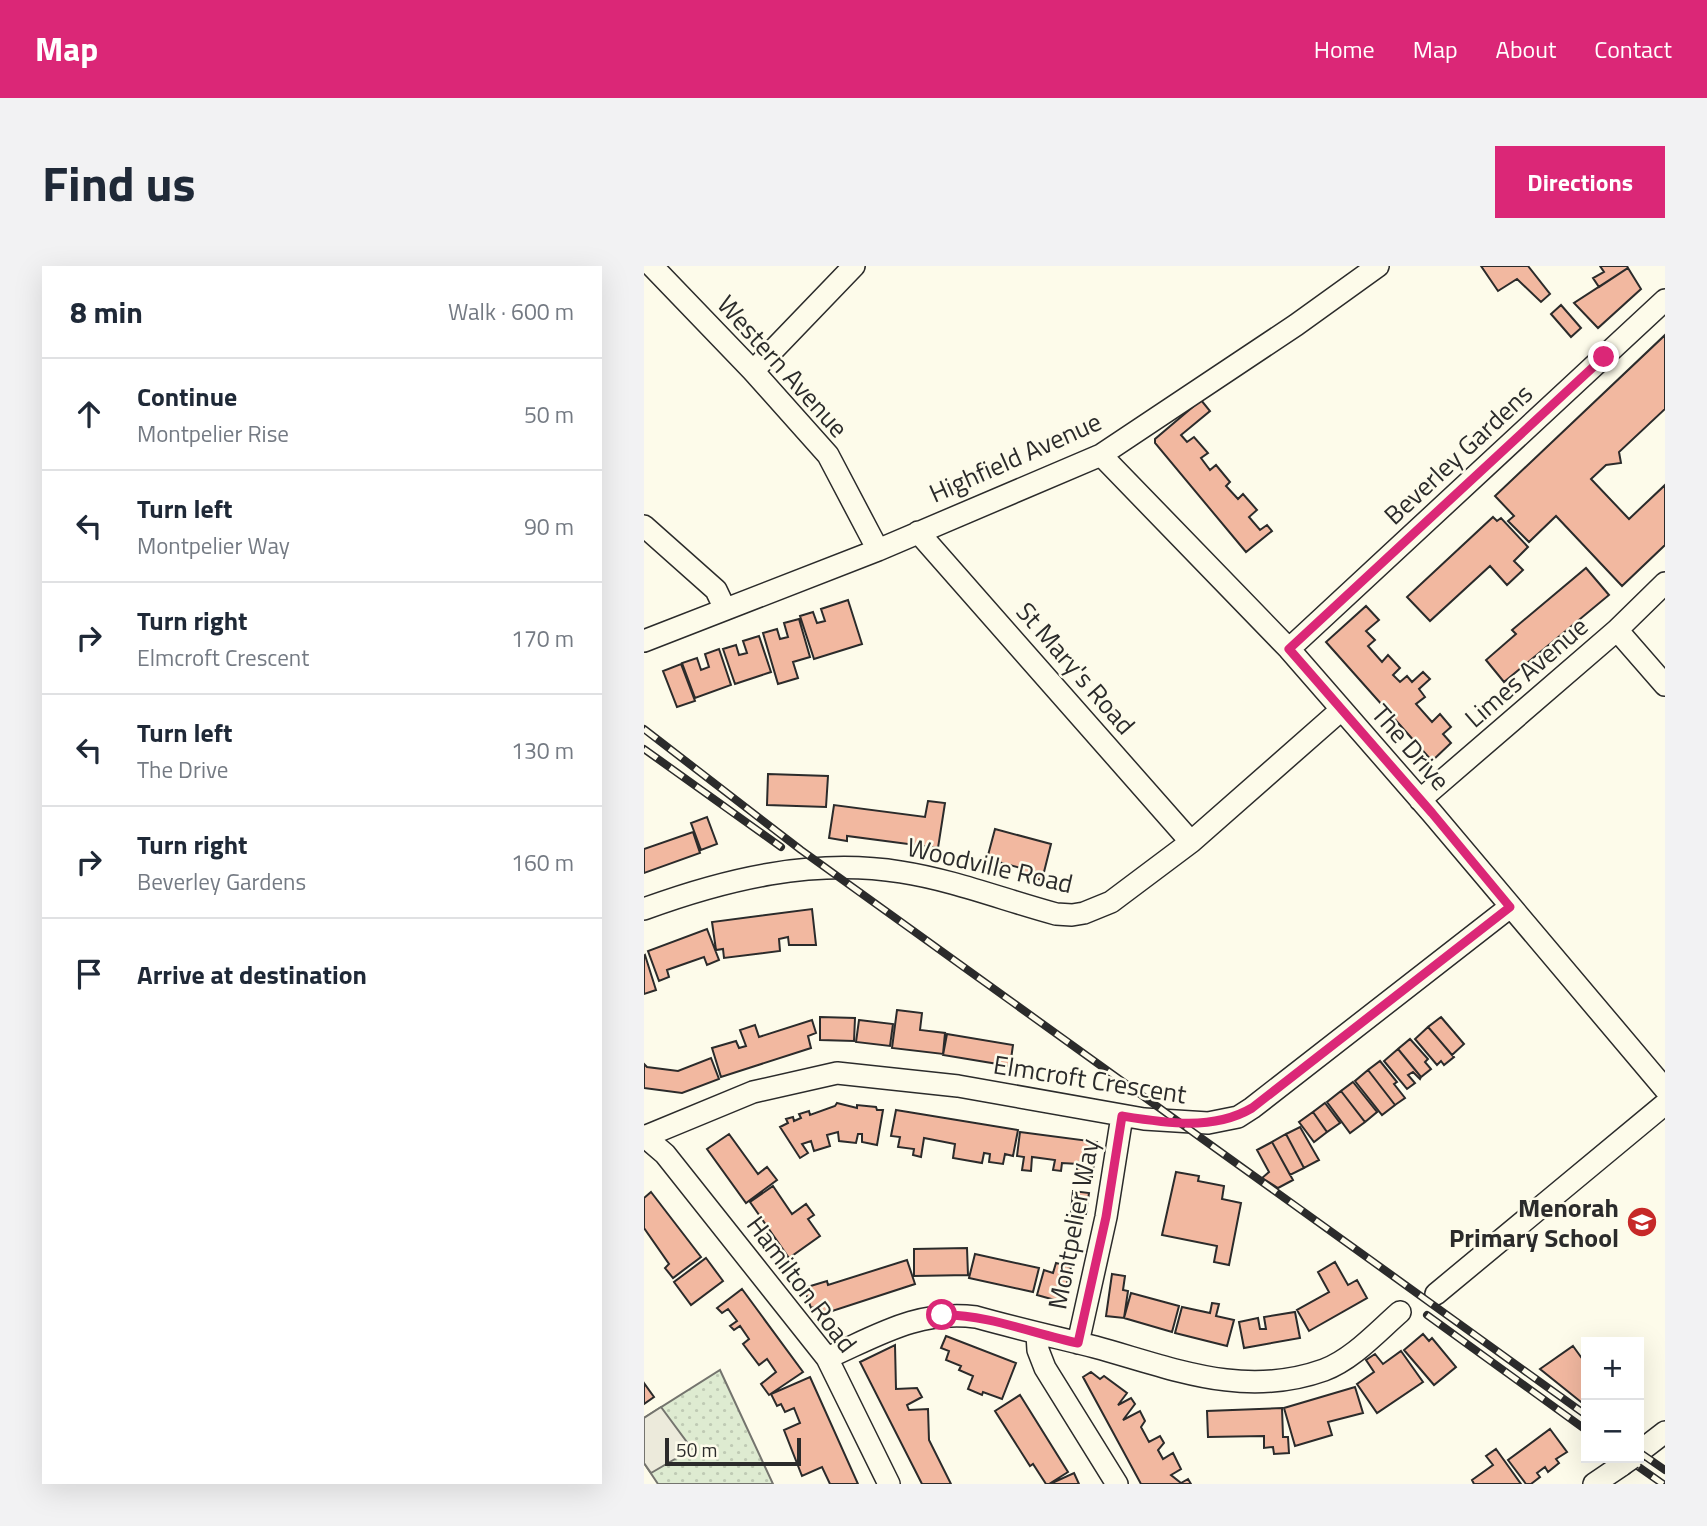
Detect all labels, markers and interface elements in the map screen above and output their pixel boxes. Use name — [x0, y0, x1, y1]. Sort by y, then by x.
text: Map — [35, 24, 98, 74]
text: Home — [1314, 31, 1375, 67]
text: Map — [1413, 31, 1458, 67]
text: About — [1496, 31, 1556, 67]
text: Contact — [1594, 31, 1672, 67]
text: Find us — [42, 145, 196, 220]
button: Directions — [1495, 146, 1665, 218]
street label: Western Avenue — [708, 286, 858, 446]
text: 8 min — [70, 289, 143, 335]
text: Walk · 600 m — [448, 294, 574, 329]
route end — [1588, 341, 1619, 372]
street label: Beverley Gardens — [1375, 375, 1541, 533]
text: Continue — [137, 377, 237, 416]
icon: ahead — [70, 395, 108, 433]
text: 50 m — [524, 397, 574, 432]
street label: Highfield Avenue — [923, 402, 1107, 512]
text: Montpelier Rise — [137, 416, 289, 451]
text: Turn left — [137, 489, 232, 528]
icon: left — [70, 507, 108, 545]
text: 90 m — [524, 509, 574, 544]
text: Montpelier Way — [137, 528, 290, 563]
street label: St Mary's Road — [1007, 593, 1145, 743]
text: Turn right — [137, 601, 248, 640]
street label: Limes Avenue — [1456, 607, 1596, 737]
icon: right — [70, 619, 108, 657]
text: 170 m — [511, 621, 574, 656]
text: Elmcroft Crescent — [137, 640, 309, 675]
street label: The Drive — [1362, 695, 1460, 799]
text: Turn left — [137, 713, 232, 752]
icon: left — [70, 731, 108, 769]
text: 130 m — [511, 733, 574, 768]
text: The Drive — [137, 752, 228, 787]
text: Turn right — [137, 825, 248, 864]
street label: Woodville Road — [903, 827, 1077, 903]
icon: right — [70, 843, 108, 881]
text: 160 m — [511, 845, 574, 880]
text: Beverley Gardens — [137, 864, 306, 899]
icon: arrive — [70, 955, 108, 993]
text: Arrive at destination — [137, 955, 367, 994]
street label: Elmcroft Crescent — [991, 1045, 1189, 1113]
street label: Montpelier Way — [1037, 1135, 1109, 1313]
place label: Menorah Primary School — [1449, 1188, 1619, 1257]
school or university icon: Menorah Primary School — [1625, 1205, 1659, 1239]
street label: Hamilton Road — [737, 1207, 867, 1361]
route start — [926, 1299, 957, 1330]
map controls — [1581, 1337, 1644, 1463]
button: + — [1581, 1337, 1644, 1400]
button: − — [1581, 1400, 1644, 1463]
scale bar — [665, 1435, 802, 1467]
text: 50 m — [676, 1435, 717, 1464]

